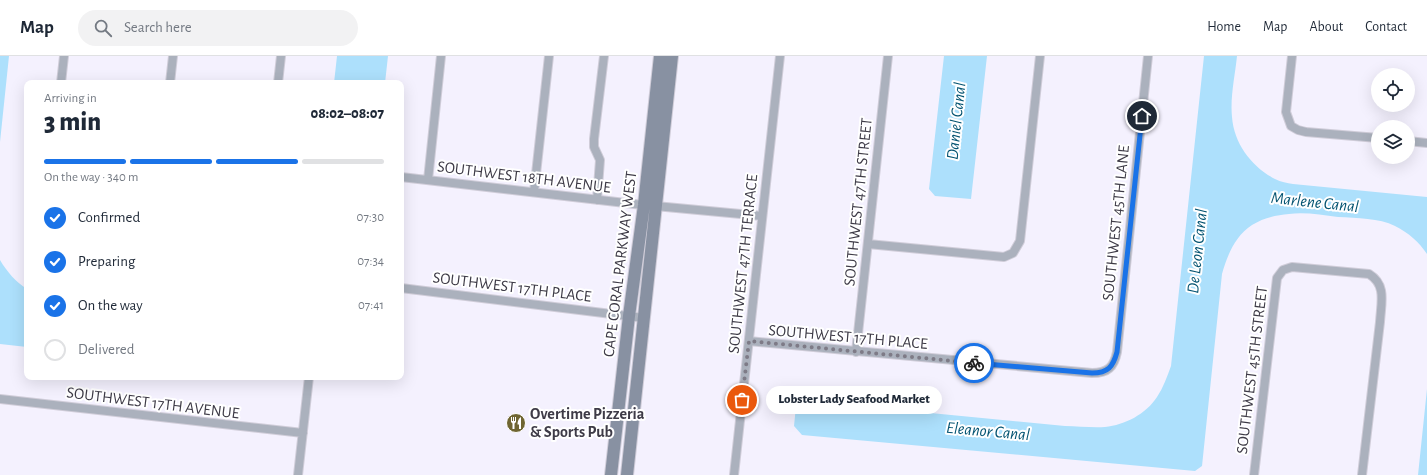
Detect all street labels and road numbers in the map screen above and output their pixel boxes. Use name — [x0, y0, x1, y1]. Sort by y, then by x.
street label: SOUTHWEST 47TH STREET — [841, 117, 875, 287]
street label: SOUTHWEST 45TH LANE — [1100, 144, 1132, 302]
street label: SOUTHWEST 18TH AVENUE — [436, 158, 612, 196]
street label: CAPE CORAL PARKWAY WEST — [601, 170, 639, 358]
street label: SOUTHWEST 47TH TERRACE — [726, 173, 760, 354]
street label: SOUTHWEST 17TH PLACE — [432, 269, 592, 305]
street label: SOUTHWEST 45TH STREET — [1234, 285, 1270, 455]
street label: SOUTHWEST 17TH PLACE — [768, 322, 929, 352]
street label: SOUTHWEST 17TH AVENUE — [66, 384, 241, 422]

